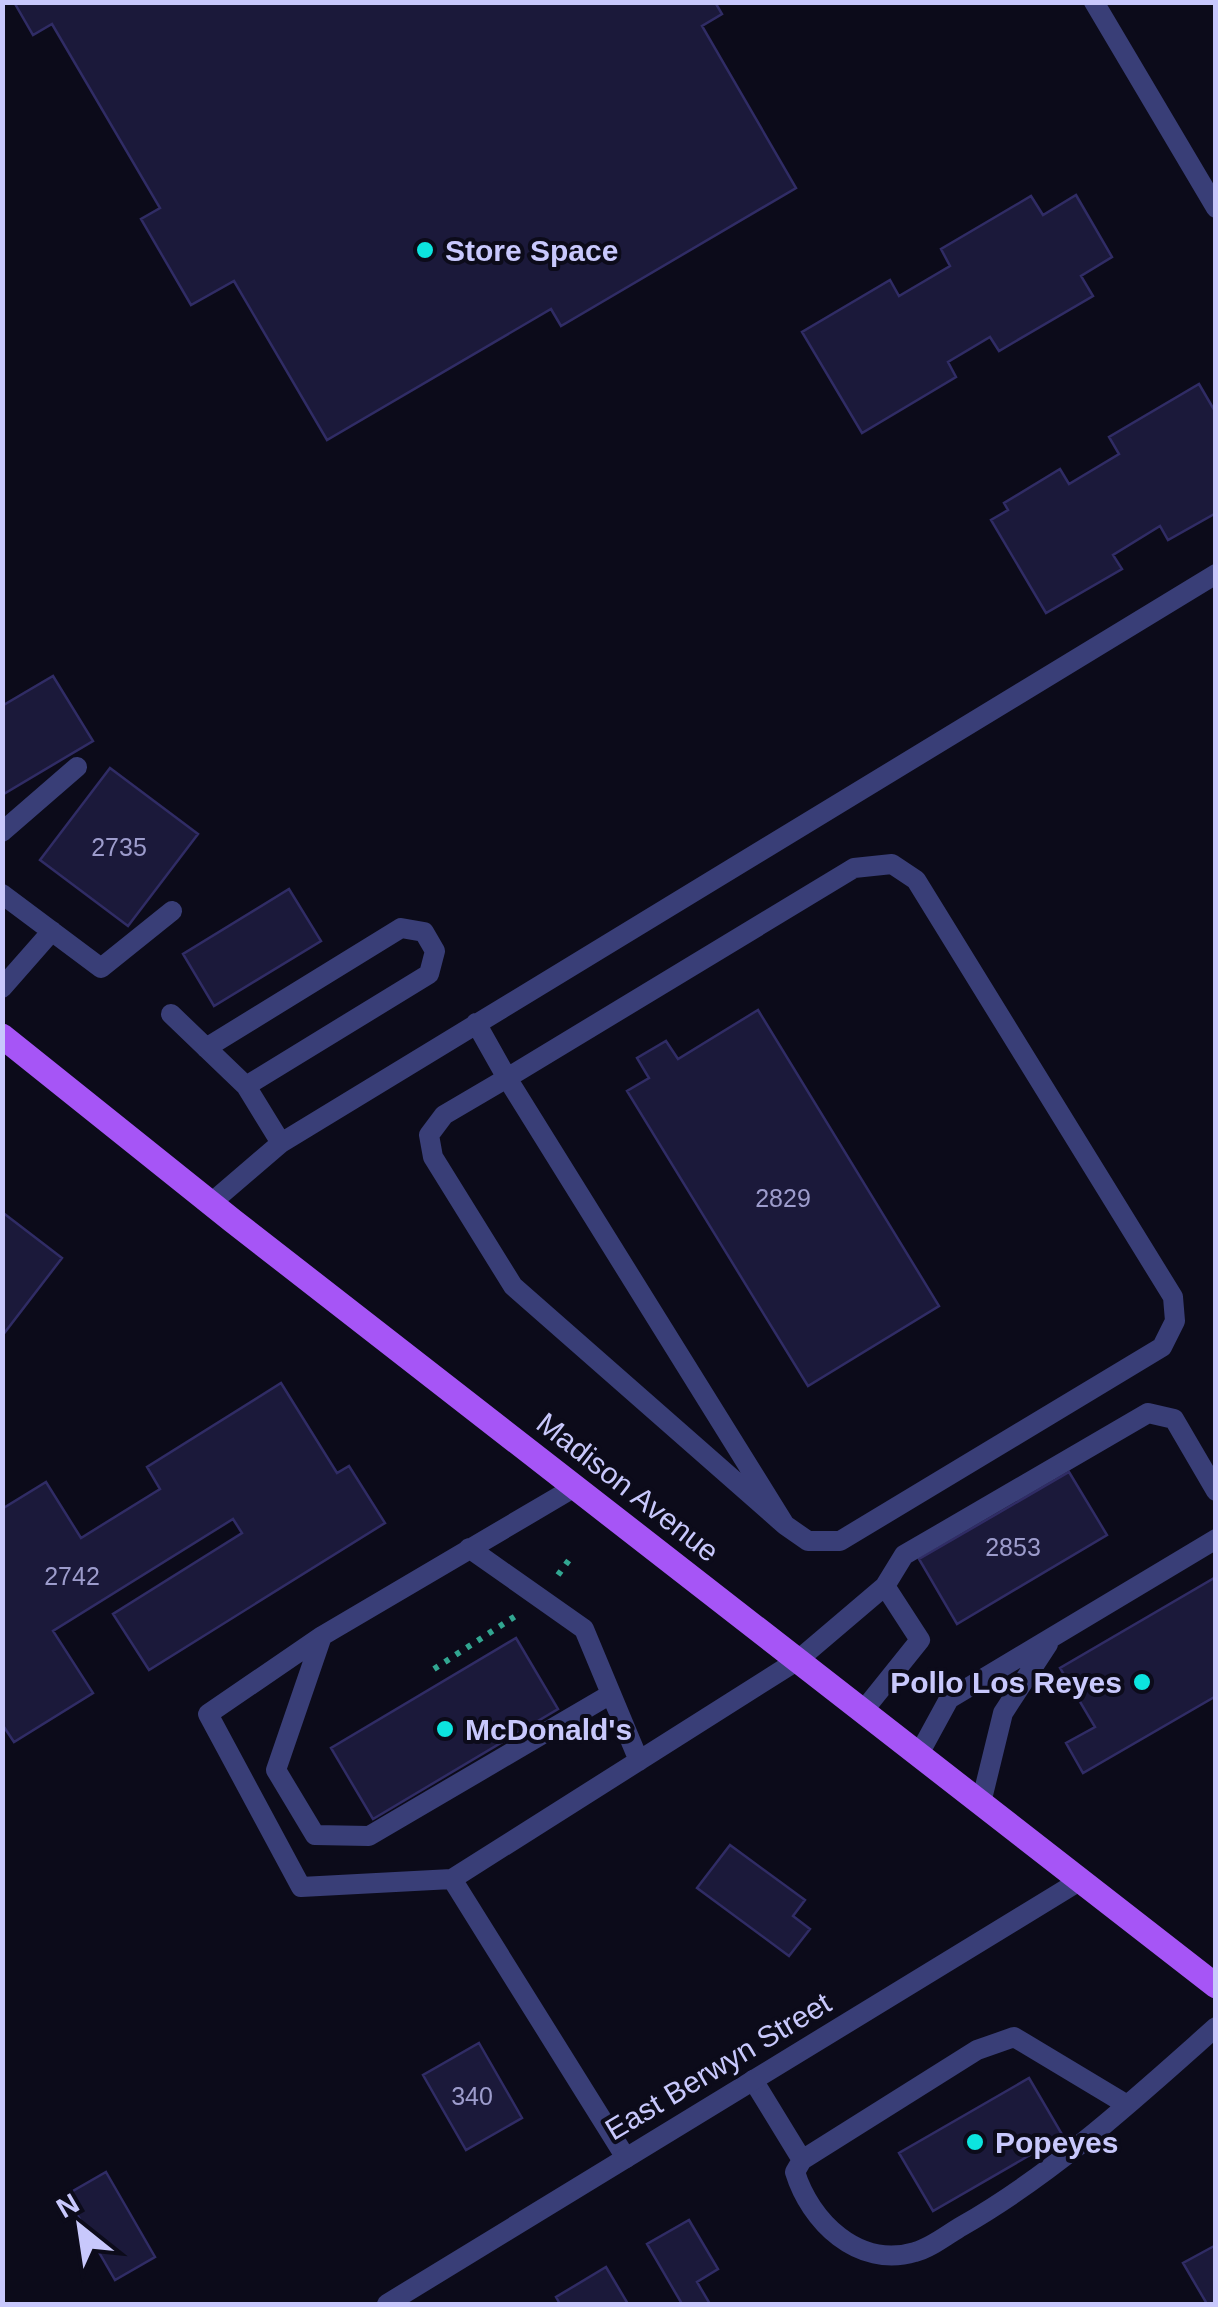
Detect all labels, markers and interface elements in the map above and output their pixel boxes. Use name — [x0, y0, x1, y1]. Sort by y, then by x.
place label: Store Space — [445, 234, 618, 267]
marker: Store Space — [414, 239, 436, 261]
house number: 2735 — [91, 833, 147, 861]
house number: 2829 — [755, 1184, 811, 1212]
street label: Madison Avenue — [531, 1406, 725, 1568]
house number: 2853 — [985, 1533, 1041, 1561]
house number: 2742 — [44, 1562, 100, 1590]
place label: Pollo Los Reyes — [890, 1666, 1122, 1699]
marker: Pollo Los Reyes — [1131, 1671, 1153, 1693]
place label: McDonald's — [465, 1713, 632, 1746]
marker: McDonald's — [434, 1718, 456, 1740]
street label: East Berwyn Street — [599, 1985, 837, 2146]
house number: 340 — [451, 2082, 493, 2110]
place label: Popeyes — [995, 2126, 1118, 2159]
marker: Popeyes — [964, 2131, 986, 2153]
north arrow — [30, 2177, 130, 2277]
text: N — [51, 2187, 84, 2224]

